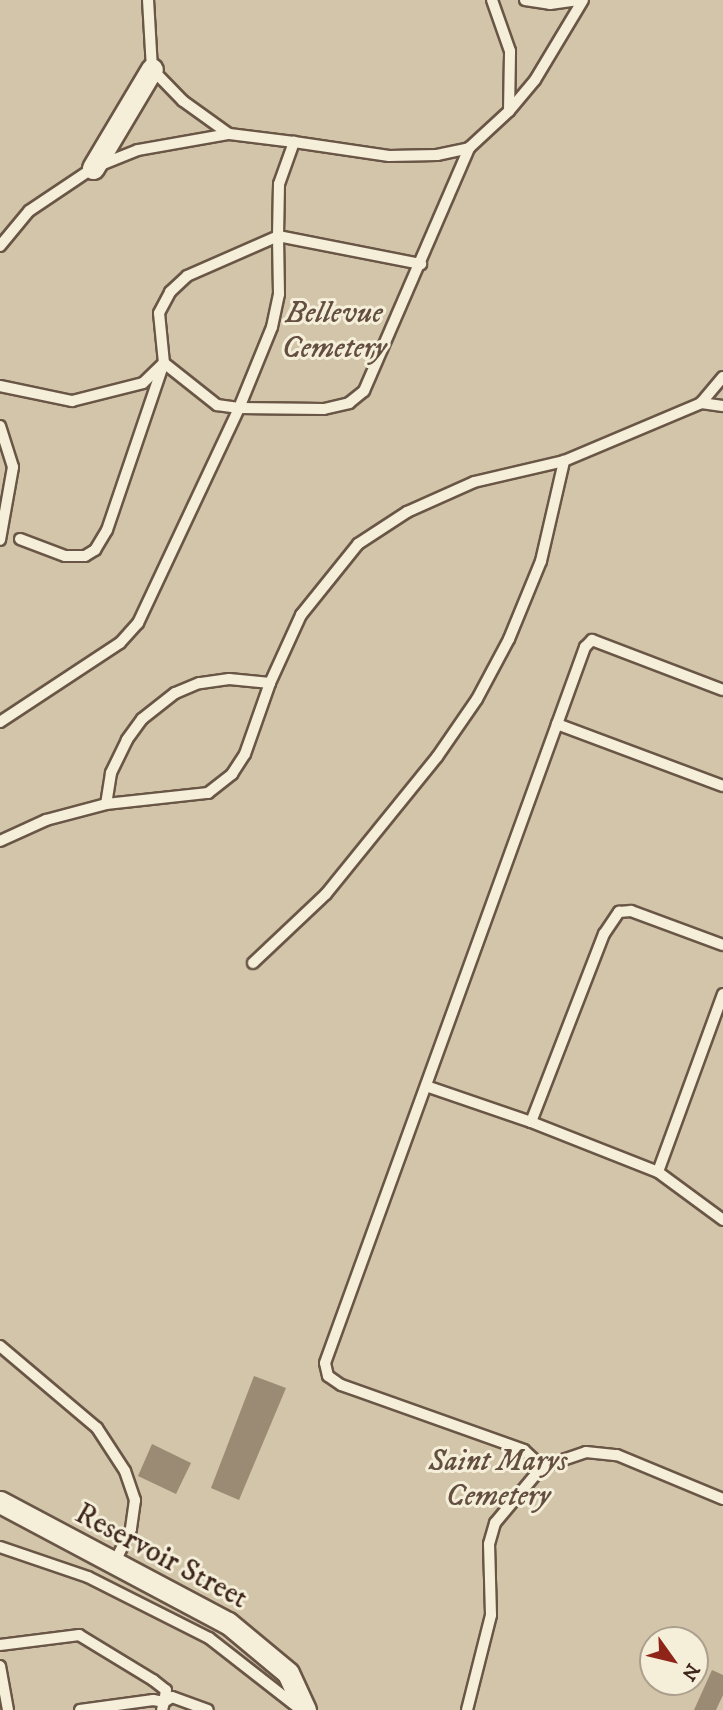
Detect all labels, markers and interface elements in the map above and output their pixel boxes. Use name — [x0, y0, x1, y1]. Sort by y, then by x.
park label: Bellevue Cemetery — [282, 296, 386, 366]
park label: Saint Marys Cemetery — [429, 1444, 567, 1514]
street label: Reservoir Street — [69, 1496, 253, 1618]
north arrow — [639, 1626, 709, 1696]
text: N — [676, 1659, 704, 1685]

